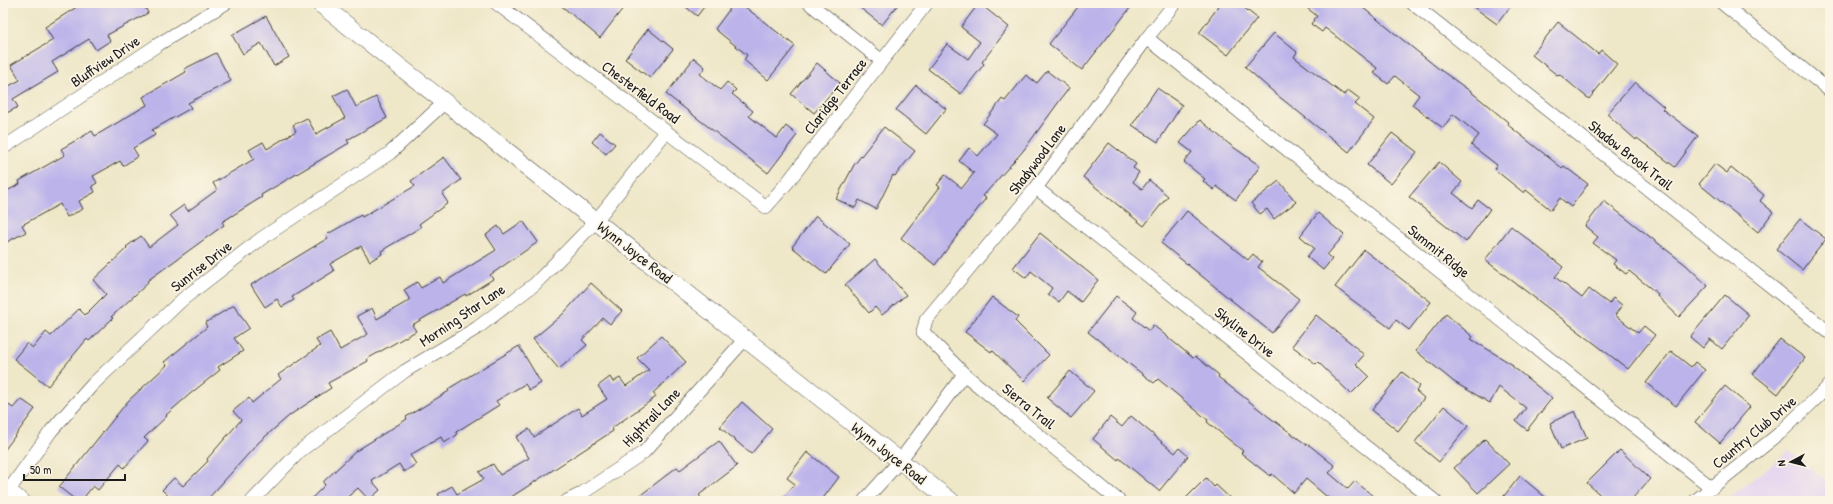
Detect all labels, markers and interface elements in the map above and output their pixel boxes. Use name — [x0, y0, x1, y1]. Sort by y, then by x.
street label: Bluffview Drive — [66, 30, 144, 92]
street label: Claridge Terrace — [799, 54, 871, 138]
street label: Chesterfield Road — [598, 56, 685, 128]
street label: Shadow Brook Trail — [1584, 115, 1678, 195]
street label: Shadywood Lane — [1003, 119, 1071, 199]
street label: Wynn Joyce Road — [593, 216, 677, 288]
street label: Summit Ridge — [1404, 220, 1474, 282]
street label: Sunrise Drive — [166, 235, 236, 297]
street label: Morning Star Lane — [415, 279, 509, 351]
street label: Skyline Drive — [1210, 302, 1280, 362]
street label: Sierra Trail — [998, 378, 1060, 434]
street label: Hightrail Lane — [617, 383, 685, 451]
street label: Country Club Drive — [1707, 391, 1801, 473]
street label: Wynn Joyce Road — [847, 417, 931, 489]
north arrow — [1771, 442, 1811, 482]
scale bar — [24, 456, 125, 482]
text: N — [1774, 459, 1788, 467]
text: 50 m — [30, 461, 51, 478]

